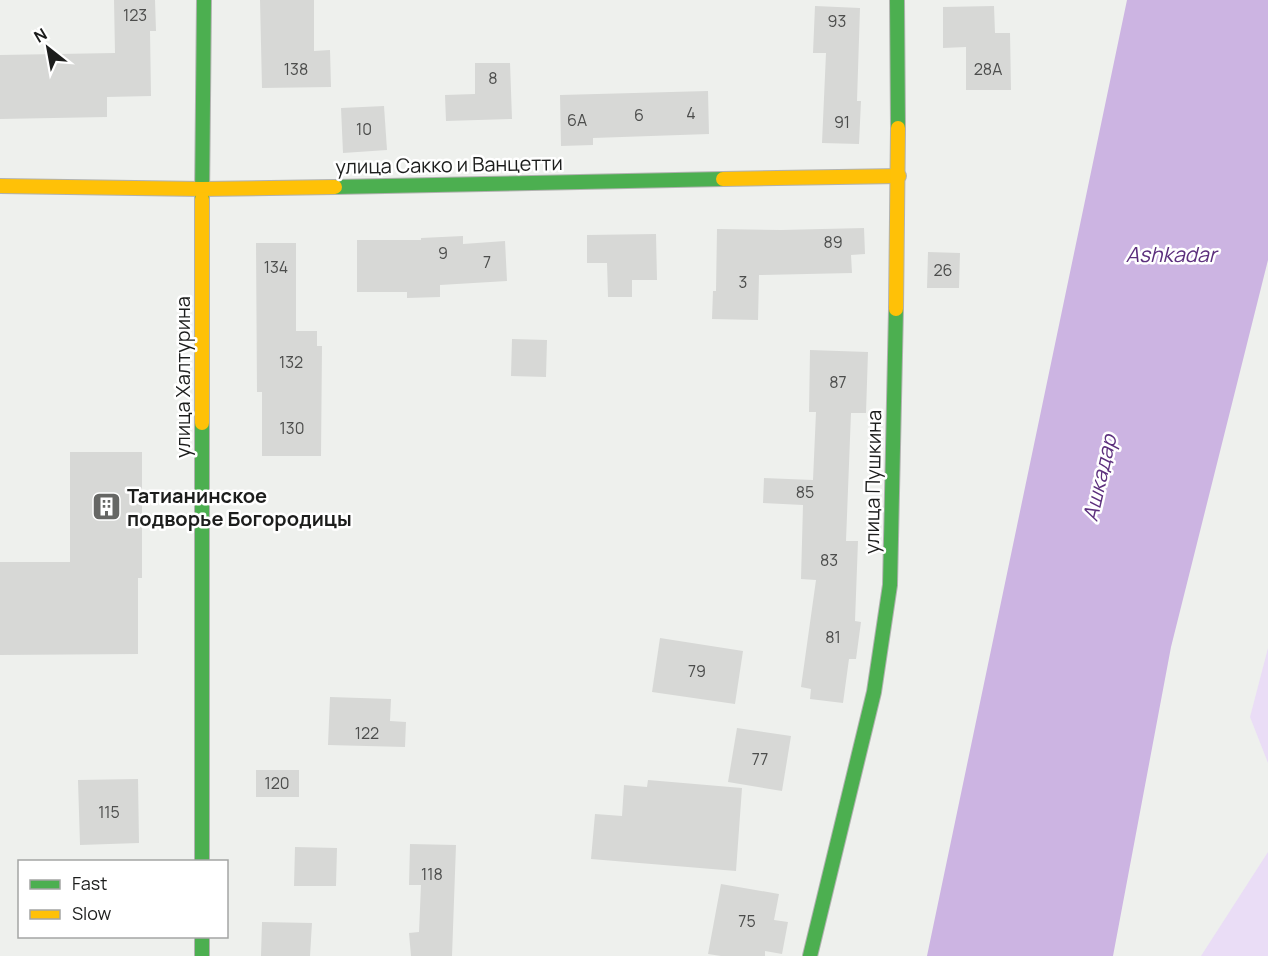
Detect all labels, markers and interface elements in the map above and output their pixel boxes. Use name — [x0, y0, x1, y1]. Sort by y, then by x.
house number: 123 — [123, 4, 147, 26]
house number: 93 — [828, 10, 846, 32]
north arrow — [18, 18, 78, 78]
text: N — [30, 23, 51, 48]
house number: 138 — [284, 58, 308, 80]
house number: 28А — [974, 58, 1002, 80]
house number: 8 — [488, 67, 498, 89]
house number: 4 — [686, 102, 696, 124]
house number: 6 — [634, 104, 644, 126]
house number: 6А — [567, 109, 587, 131]
house number: 91 — [834, 111, 850, 133]
house number: 10 — [356, 118, 372, 140]
street label: улица Сакко и Ванцетти — [335, 149, 563, 180]
house number: 89 — [823, 231, 843, 253]
water label: Ashkadar — [1126, 240, 1219, 268]
house number: 9 — [438, 242, 448, 264]
house number: 7 — [483, 251, 491, 273]
house number: 134 — [264, 256, 288, 278]
house number: 26 — [933, 259, 953, 281]
house number: 3 — [739, 271, 747, 293]
street label: улица Халтурина — [169, 296, 196, 458]
house number: 132 — [279, 351, 303, 373]
house number: 87 — [829, 371, 847, 393]
street label: улица Пушкина — [858, 410, 887, 554]
house number: 130 — [280, 417, 304, 439]
water label: Ашкадар — [1075, 430, 1123, 524]
house number: 85 — [796, 481, 814, 503]
place label: Татианинское подворье Богородицы — [127, 482, 352, 532]
building icon: Татианинское подворье Богородицы — [90, 491, 122, 523]
house number: 83 — [820, 549, 838, 571]
house number: 81 — [825, 626, 841, 648]
house number: 79 — [688, 660, 706, 682]
house number: 122 — [355, 722, 379, 744]
house number: 77 — [752, 748, 768, 770]
house number: 120 — [264, 772, 290, 794]
house number: 115 — [98, 801, 120, 823]
legend — [18, 860, 228, 938]
house number: 118 — [421, 863, 443, 885]
text: Fast — [72, 871, 107, 895]
text: Slow — [72, 901, 112, 925]
house number: 75 — [738, 910, 756, 932]

